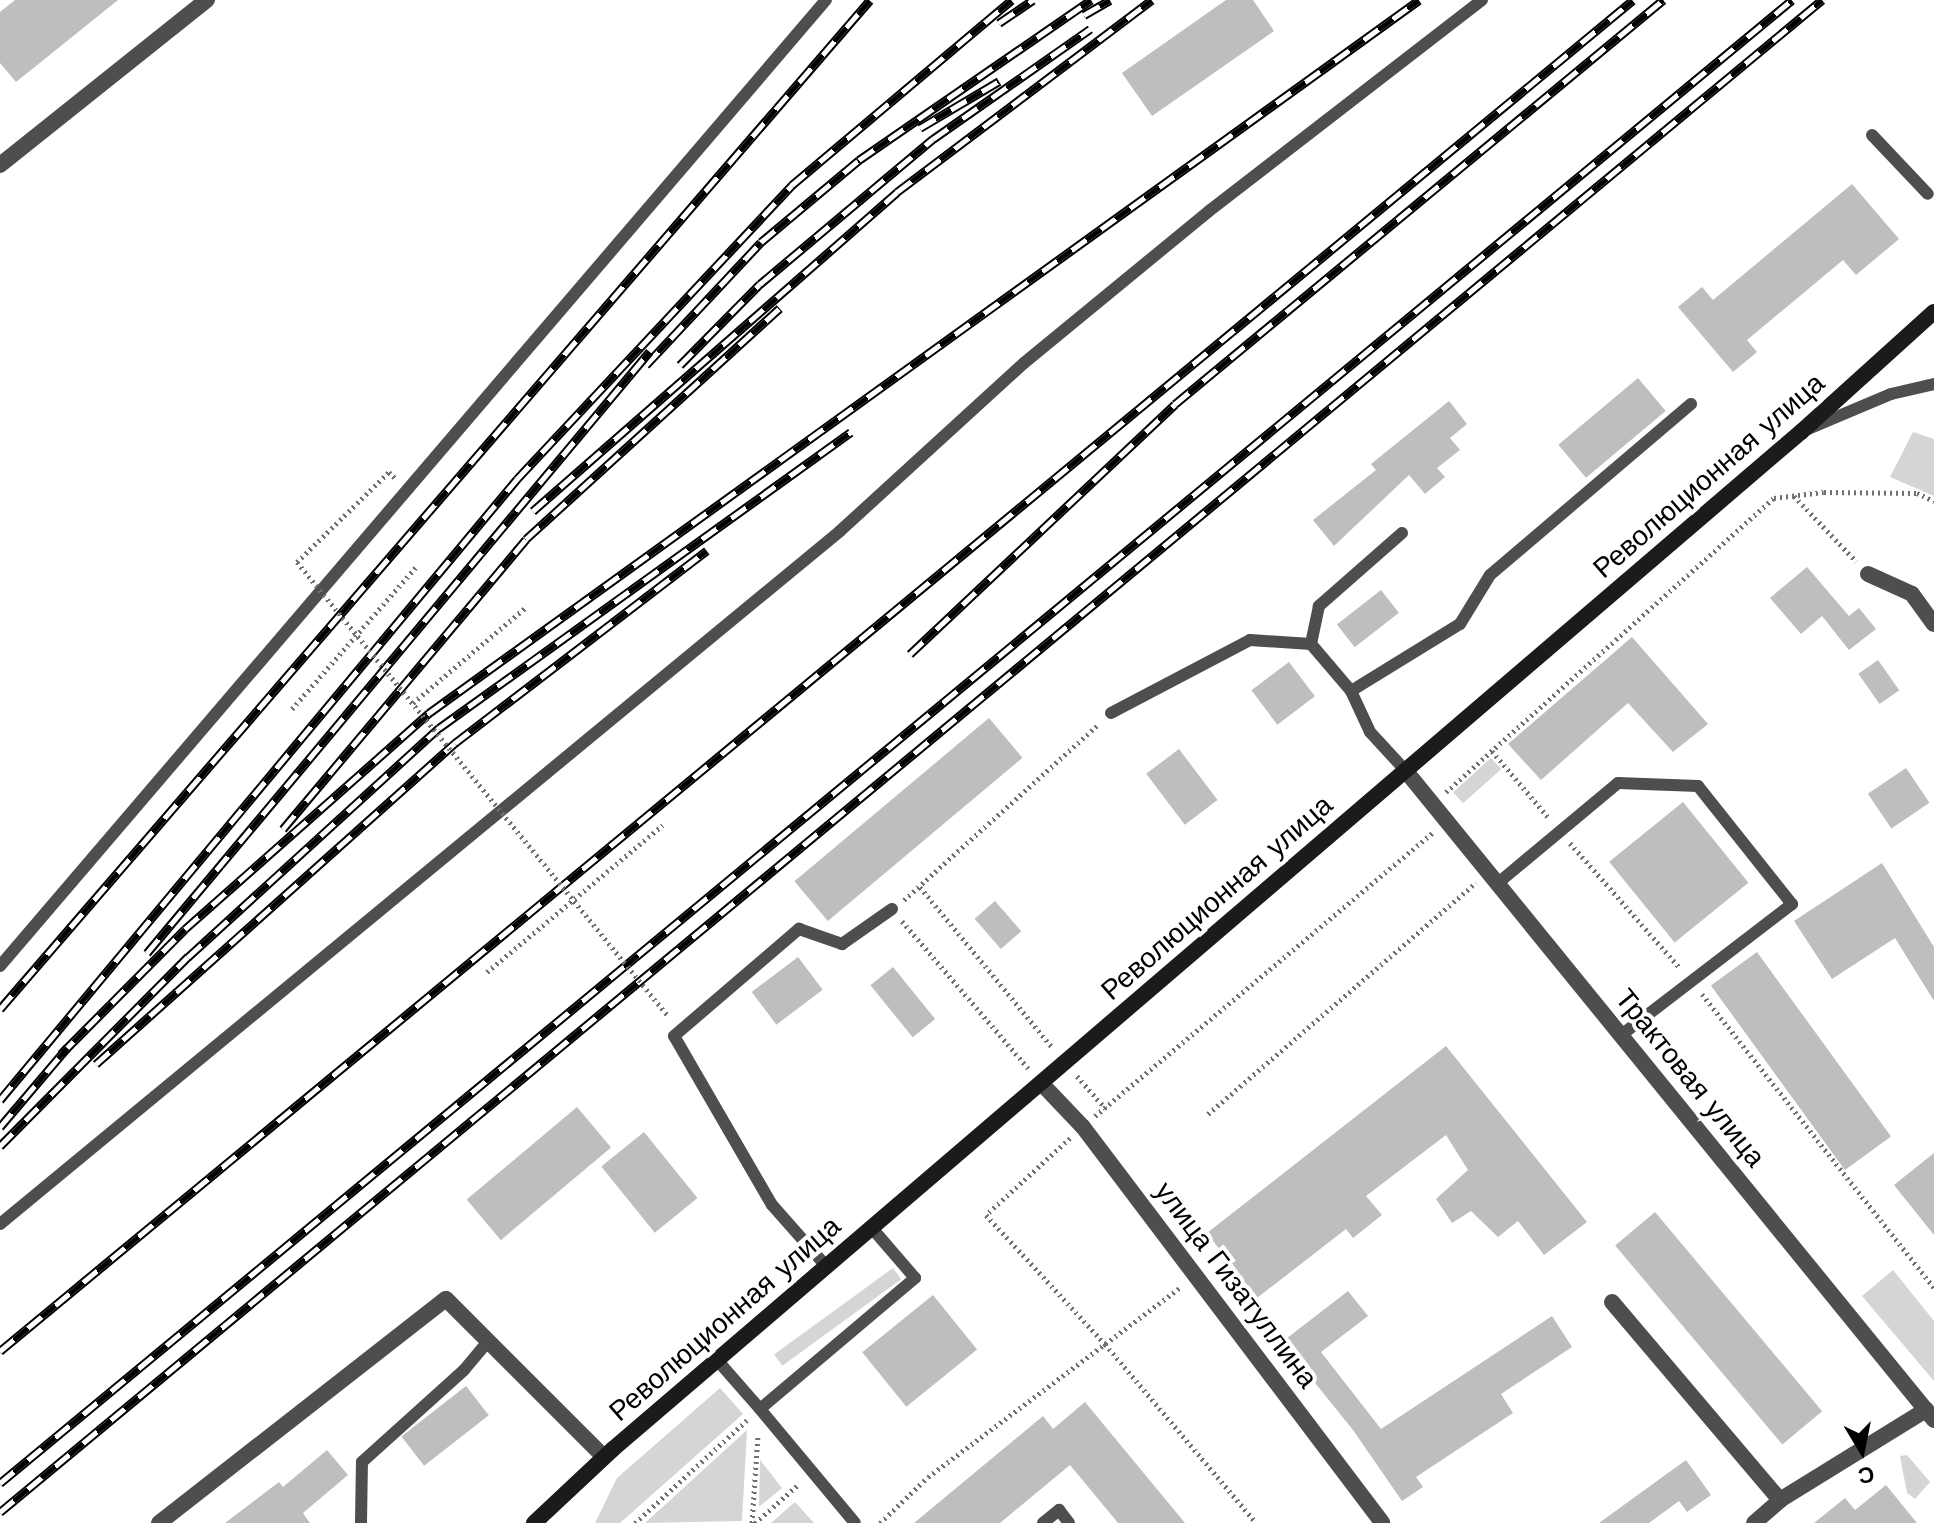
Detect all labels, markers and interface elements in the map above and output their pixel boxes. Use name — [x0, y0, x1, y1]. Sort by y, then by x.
street label: Революционная улица — [1587, 366, 1831, 586]
street label: Революционная улица — [1095, 788, 1339, 1008]
street label: Трактовая улица — [1608, 982, 1772, 1174]
street label: улица Гизатуллина — [1148, 1175, 1324, 1395]
street label: Революционная улица — [603, 1209, 847, 1429]
north arrow — [1822, 1411, 1902, 1491]
text: С — [1856, 1461, 1876, 1489]

